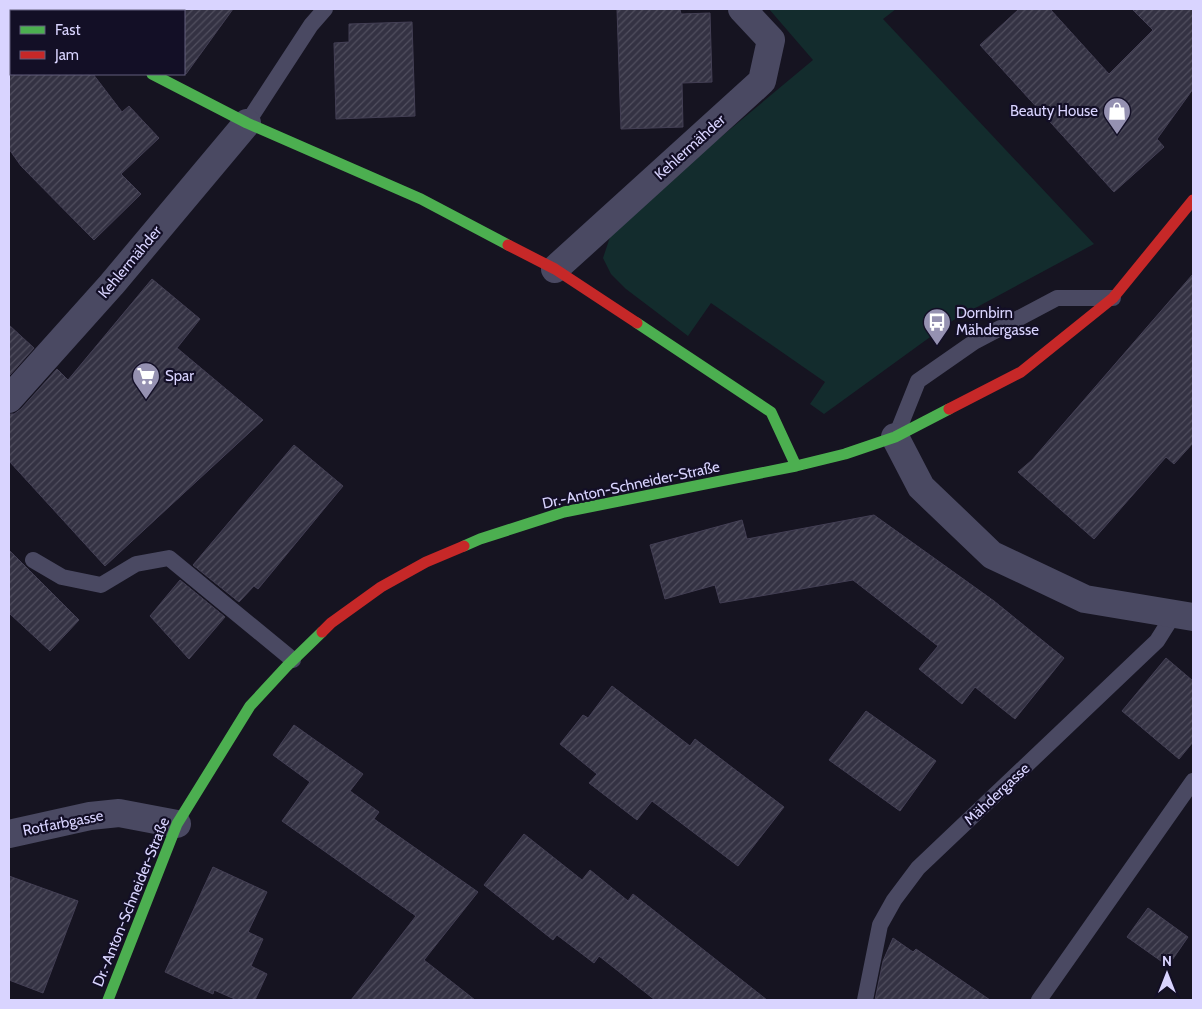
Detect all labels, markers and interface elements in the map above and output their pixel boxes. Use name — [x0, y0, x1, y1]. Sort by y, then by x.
legend — [10, 10, 185, 75]
text: Fast — [55, 21, 80, 39]
text: Jam — [54, 46, 79, 64]
shop icon: Beauty House — [1102, 96, 1132, 135]
place label: Beauty House — [1010, 102, 1098, 120]
street label: Kehlermähder — [651, 110, 729, 183]
street label: Kehlermähder — [95, 222, 166, 302]
place label: Dornbirn Mähdergasse — [956, 304, 1039, 339]
bus stop icon: Dornbirn Mähdergasse — [922, 307, 952, 346]
supermarket icon: Spar — [131, 361, 161, 400]
place label: Spar — [165, 367, 194, 385]
street label: Dr.-Anton-Schneider-Straße — [541, 457, 722, 513]
street label: Mähdergasse — [961, 759, 1034, 829]
street label: Rotfarbgasse — [21, 806, 105, 840]
street label: Dr.-Anton-Schneider-Straße — [89, 814, 173, 989]
north arrow — [1142, 949, 1192, 999]
text: N — [1162, 952, 1172, 970]

